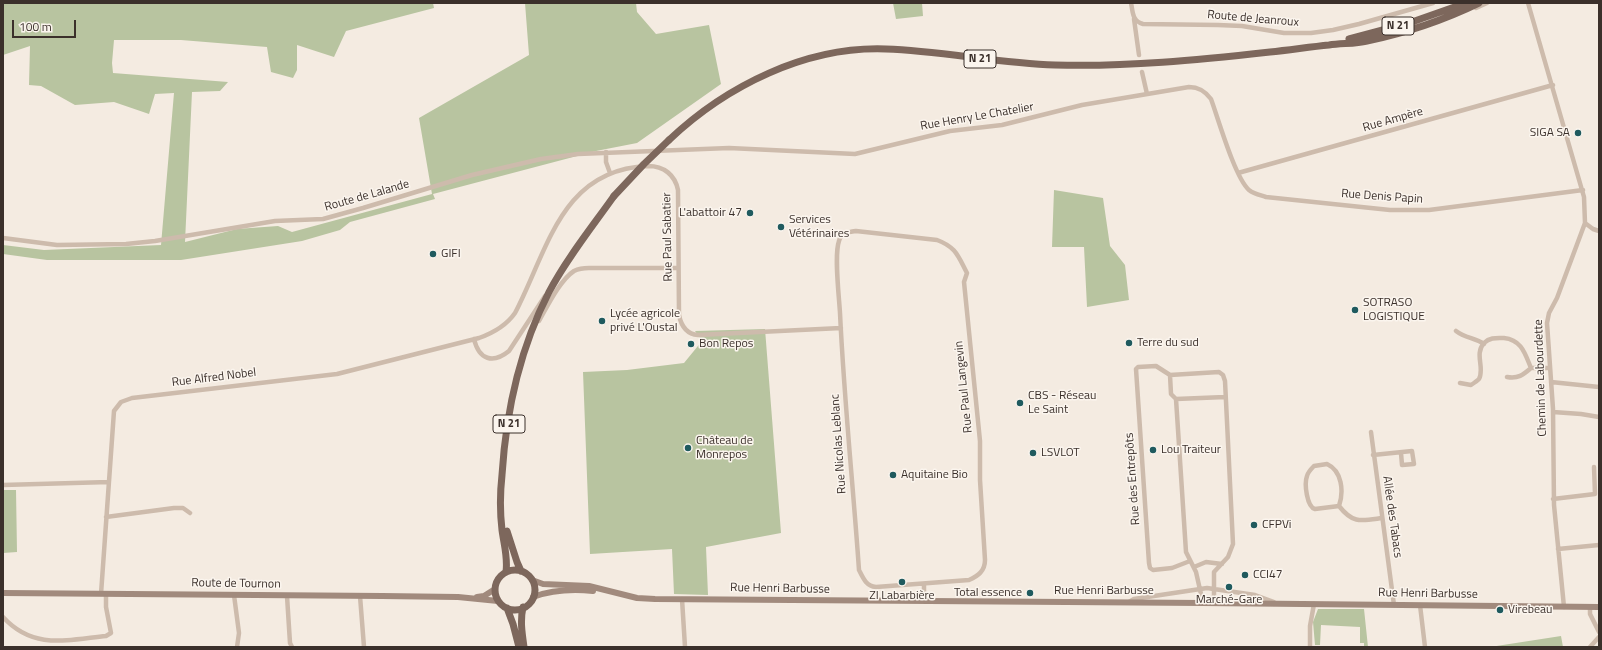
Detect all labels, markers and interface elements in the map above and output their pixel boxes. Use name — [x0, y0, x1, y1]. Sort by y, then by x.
street label: Route de Jeanroux — [1207, 8, 1299, 30]
scale bar — [14, 12, 78, 38]
text: 100 m — [19, 17, 52, 36]
road number: N 21 — [1382, 17, 1414, 35]
road number: N 21 — [964, 50, 996, 68]
street label: Rue Henry Le Chatelier — [919, 100, 1035, 134]
street label: Rue Ampère — [1361, 105, 1425, 135]
place label: SIGA SA — [1530, 126, 1570, 140]
marker: SIGA SA — [1573, 128, 1583, 138]
street label: Route de Lalande — [323, 177, 411, 215]
street label: Rue Denis Papin — [1341, 187, 1423, 207]
street label: Rue Paul Sabatier — [660, 192, 676, 282]
place label: L'abattoir 47 — [679, 206, 742, 220]
marker: L'abattoir 47 — [745, 208, 755, 218]
place label: Services Vétérinaires — [789, 213, 849, 241]
marker: Services Vétérinaires — [776, 222, 786, 232]
place label: GIFI — [441, 247, 461, 261]
marker: GIFI — [428, 249, 438, 259]
place label: SOTRASO LOGISTIQUE — [1363, 296, 1425, 324]
marker: SOTRASO LOGISTIQUE — [1350, 305, 1360, 315]
place label: Lycée agricole privé L'Oustal — [610, 307, 680, 335]
marker: Lycée agricole privé L'Oustal — [597, 316, 607, 326]
street label: Chemin de Labourdette — [1532, 319, 1550, 437]
place label: Terre du sud — [1137, 336, 1199, 350]
place label: Bon Repos — [699, 337, 753, 351]
marker: Terre du sud — [1124, 338, 1134, 348]
marker: Bon Repos — [686, 339, 696, 349]
street label: Rue Paul Langevin — [952, 340, 976, 434]
street label: Rue Alfred Nobel — [171, 366, 257, 390]
place label: CBS - Réseau Le Saint — [1028, 389, 1096, 417]
street label: Rue Nicolas Leblanc — [828, 394, 850, 494]
marker: CBS - Réseau Le Saint — [1015, 398, 1025, 408]
road number: N 21 — [493, 415, 525, 433]
street label: Rue des Entrepôts — [1123, 432, 1143, 526]
place label: Château de Monrepos — [696, 434, 753, 462]
marker: Château de Monrepos — [683, 443, 693, 453]
place label: Lou Traiteur — [1161, 443, 1221, 457]
marker: Lou Traiteur — [1148, 445, 1158, 455]
place label: LSVLOT — [1041, 446, 1080, 460]
marker: LSVLOT — [1028, 448, 1038, 458]
place label: Aquitaine Bio — [901, 468, 968, 482]
marker: Aquitaine Bio — [888, 470, 898, 480]
street label: Allée des Tabacs — [1379, 475, 1405, 559]
place label: CFPVi — [1262, 518, 1291, 532]
marker: CFPVi — [1249, 520, 1259, 530]
place label: CCI47 — [1253, 568, 1282, 582]
marker: CCI47 — [1240, 570, 1250, 580]
street label: Route de Tournon — [191, 576, 281, 592]
marker: ZI Labarbière — [897, 577, 907, 587]
street label: Rue Henri Barbusse — [730, 581, 830, 597]
marker: Marché-Gare — [1224, 582, 1234, 592]
street label: Rue Henri Barbusse — [1054, 584, 1154, 598]
place label: Total essence — [954, 586, 1022, 600]
street label: Rue Henri Barbusse — [1378, 586, 1478, 602]
marker: Total essence — [1025, 588, 1035, 598]
place label: ZI Labarbière — [869, 589, 935, 603]
place label: Marché-Gare — [1196, 593, 1262, 607]
place label: Virebeau — [1508, 603, 1552, 617]
marker: Virebeau — [1495, 605, 1505, 615]

